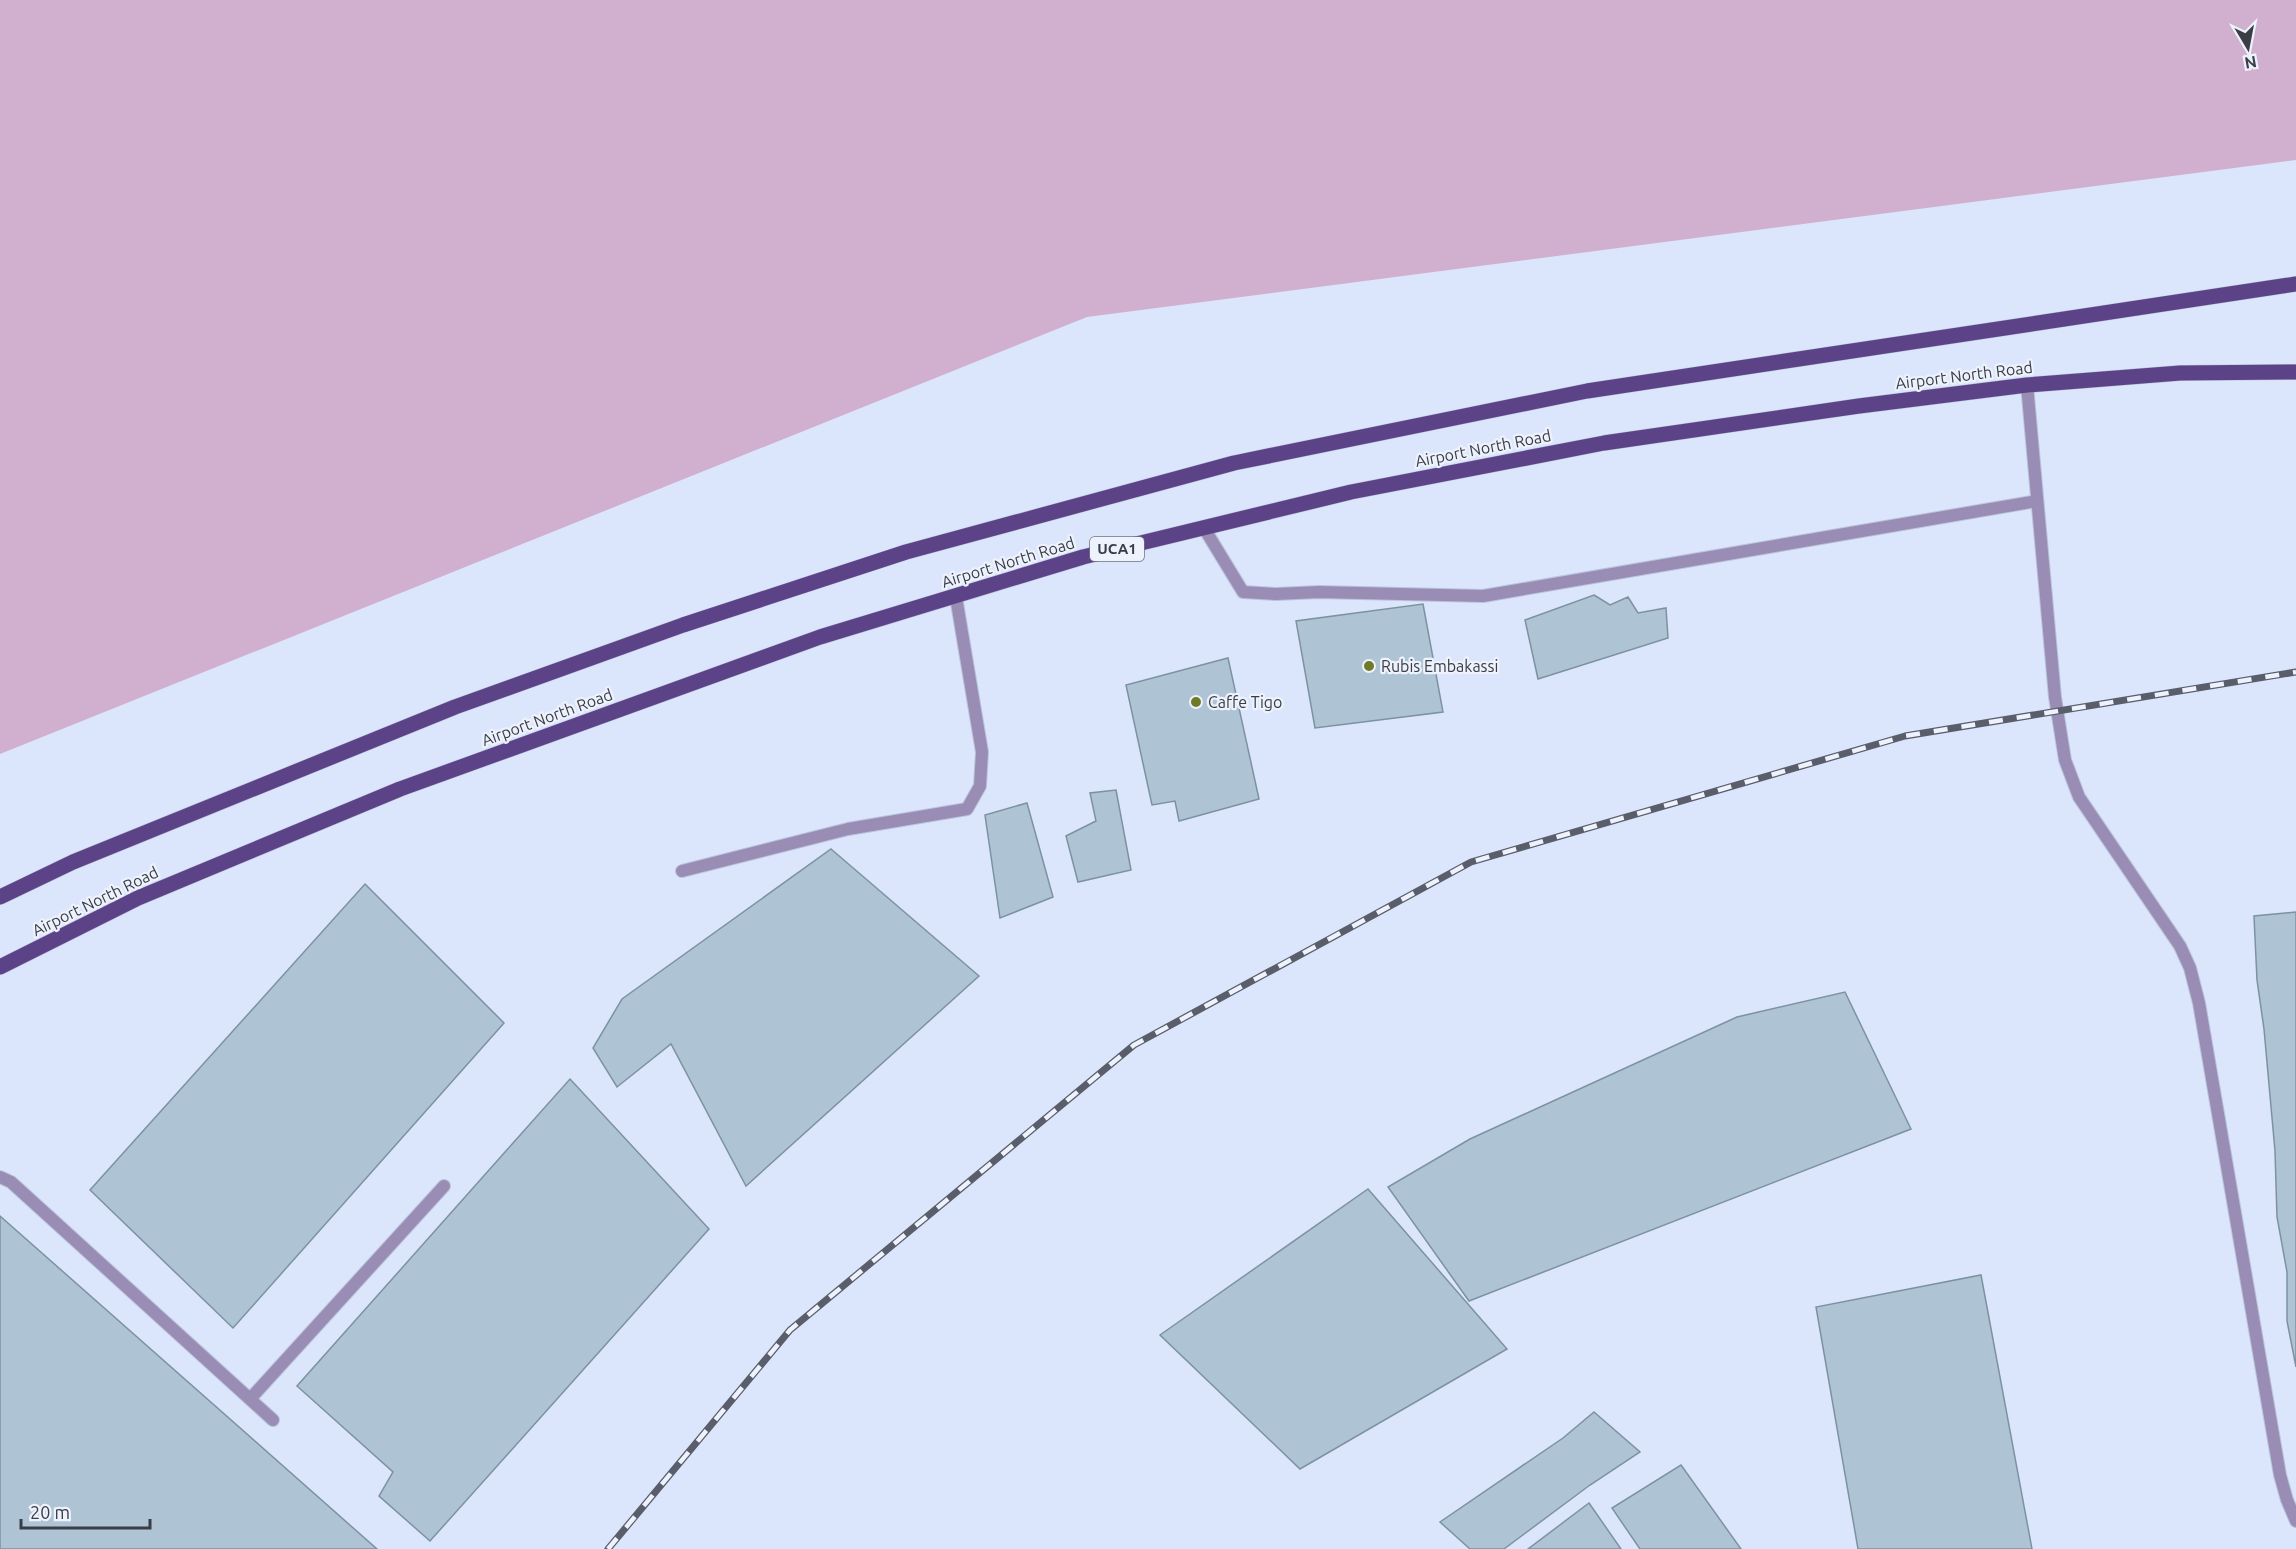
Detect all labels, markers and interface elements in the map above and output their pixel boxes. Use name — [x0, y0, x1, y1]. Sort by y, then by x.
north arrow — [2218, 18, 2278, 78]
text: N — [2243, 53, 2258, 73]
street label: Airport North Road — [1894, 358, 2034, 392]
street label: Airport North Road — [1414, 426, 1552, 470]
street label: Airport North Road — [939, 533, 1077, 591]
road number: UCA1 — [1090, 537, 1144, 561]
place label: Rubis Embakassi — [1381, 657, 1498, 675]
marker: Rubis Embakassi — [1362, 659, 1376, 673]
street label: Airport North Road — [479, 685, 615, 749]
place label: Caffe Tigo — [1208, 693, 1282, 711]
marker: Caffe Tigo — [1189, 695, 1203, 709]
street label: Airport North Road — [29, 863, 161, 939]
scale bar — [21, 1492, 150, 1530]
text: 20 m — [30, 1502, 70, 1522]

